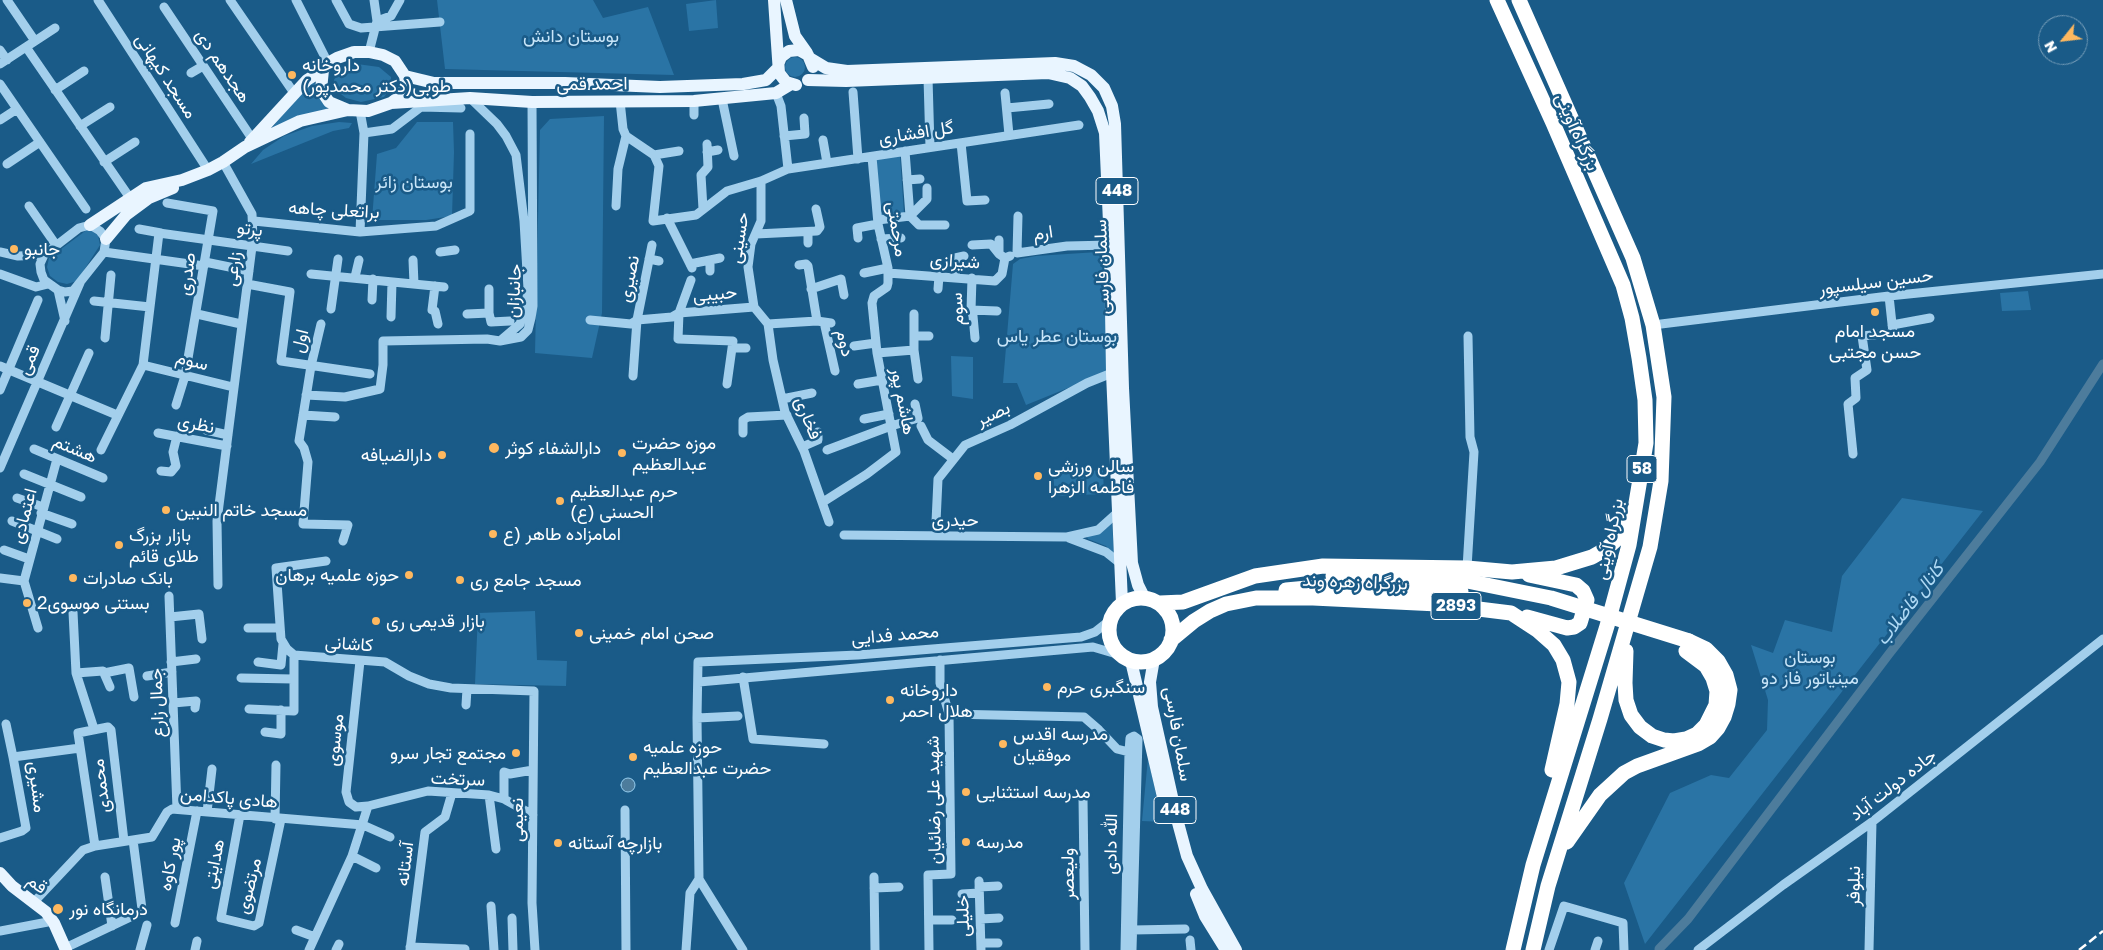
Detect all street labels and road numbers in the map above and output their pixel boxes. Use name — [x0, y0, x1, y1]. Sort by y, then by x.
street label: هجدهم دی — [191, 25, 255, 107]
street label: مسجد کیهانی — [130, 29, 202, 123]
street label: احمد قمی — [556, 73, 628, 95]
street label: بزرگراه آوینی — [1550, 90, 1604, 174]
street label: گل افشاری — [877, 116, 955, 150]
road number: 448 — [1096, 178, 1138, 205]
street label: براتعلی چاهه — [288, 197, 380, 223]
street label: مرحمتی — [882, 200, 912, 258]
street label: حسینی — [724, 211, 754, 265]
street label: پرتو — [236, 217, 264, 241]
street label: سلمان فارسی — [1090, 219, 1114, 315]
street label: ارم — [1032, 221, 1054, 245]
street label: شیرازی — [929, 248, 981, 274]
street label: زارعی — [220, 250, 246, 288]
street label: صدری — [173, 251, 201, 297]
street label: نصیری — [614, 254, 644, 304]
street label: جانبازان — [502, 263, 526, 319]
street label: حسین سیلسپور — [1818, 264, 1934, 300]
street label: حبیبی — [692, 281, 738, 307]
street label: سوم — [945, 292, 969, 326]
street label: اول — [287, 327, 313, 355]
street label: دوم — [831, 327, 859, 359]
street label: قمی — [13, 342, 45, 378]
street label: سوم — [173, 347, 211, 375]
street label: هاشم پور — [886, 366, 920, 436]
street label: فخاری — [790, 394, 826, 442]
street label: بصیر — [973, 397, 1013, 431]
street label: نظری — [176, 410, 216, 438]
street label: هشتم — [50, 430, 100, 468]
road number: 58 — [1627, 456, 1657, 482]
street label: اعتمادی — [6, 486, 42, 546]
street label: بزرگراه آوینی — [1590, 496, 1628, 582]
street label: حیدری — [931, 509, 979, 531]
street label: بزرگراه زهره وند — [1302, 569, 1408, 595]
road number: 2893 — [1431, 592, 1481, 620]
street label: محمد فدایی — [850, 620, 940, 650]
street label: کاشانی — [324, 632, 374, 656]
street label: جمال زارع — [145, 668, 169, 738]
street label: سلمان فارسی — [1159, 685, 1197, 783]
street label: موسوی — [322, 713, 348, 767]
street label: شهید علی رضائیان — [922, 736, 946, 864]
street label: جاده دولت آباد — [1845, 744, 1941, 826]
street label: محمدی — [87, 758, 115, 814]
street label: مشیری — [23, 760, 51, 814]
street label: سرتخت — [430, 767, 486, 791]
street label: هادی پاکدامن — [179, 783, 279, 813]
road number: 448 — [1154, 796, 1196, 824]
street label: نعیمی — [506, 798, 528, 842]
street label: الله دادی — [1100, 813, 1122, 875]
street label: پور کاوه — [154, 835, 186, 893]
street label: هدایتی — [199, 837, 229, 891]
street label: آستانه — [392, 841, 418, 887]
street label: ولیعصر — [1057, 848, 1079, 900]
street label: مرتضوی — [232, 856, 266, 916]
street label: نیلوفر — [1843, 866, 1865, 906]
street label: قم — [23, 869, 51, 899]
street label: خلیلی — [951, 895, 975, 937]

